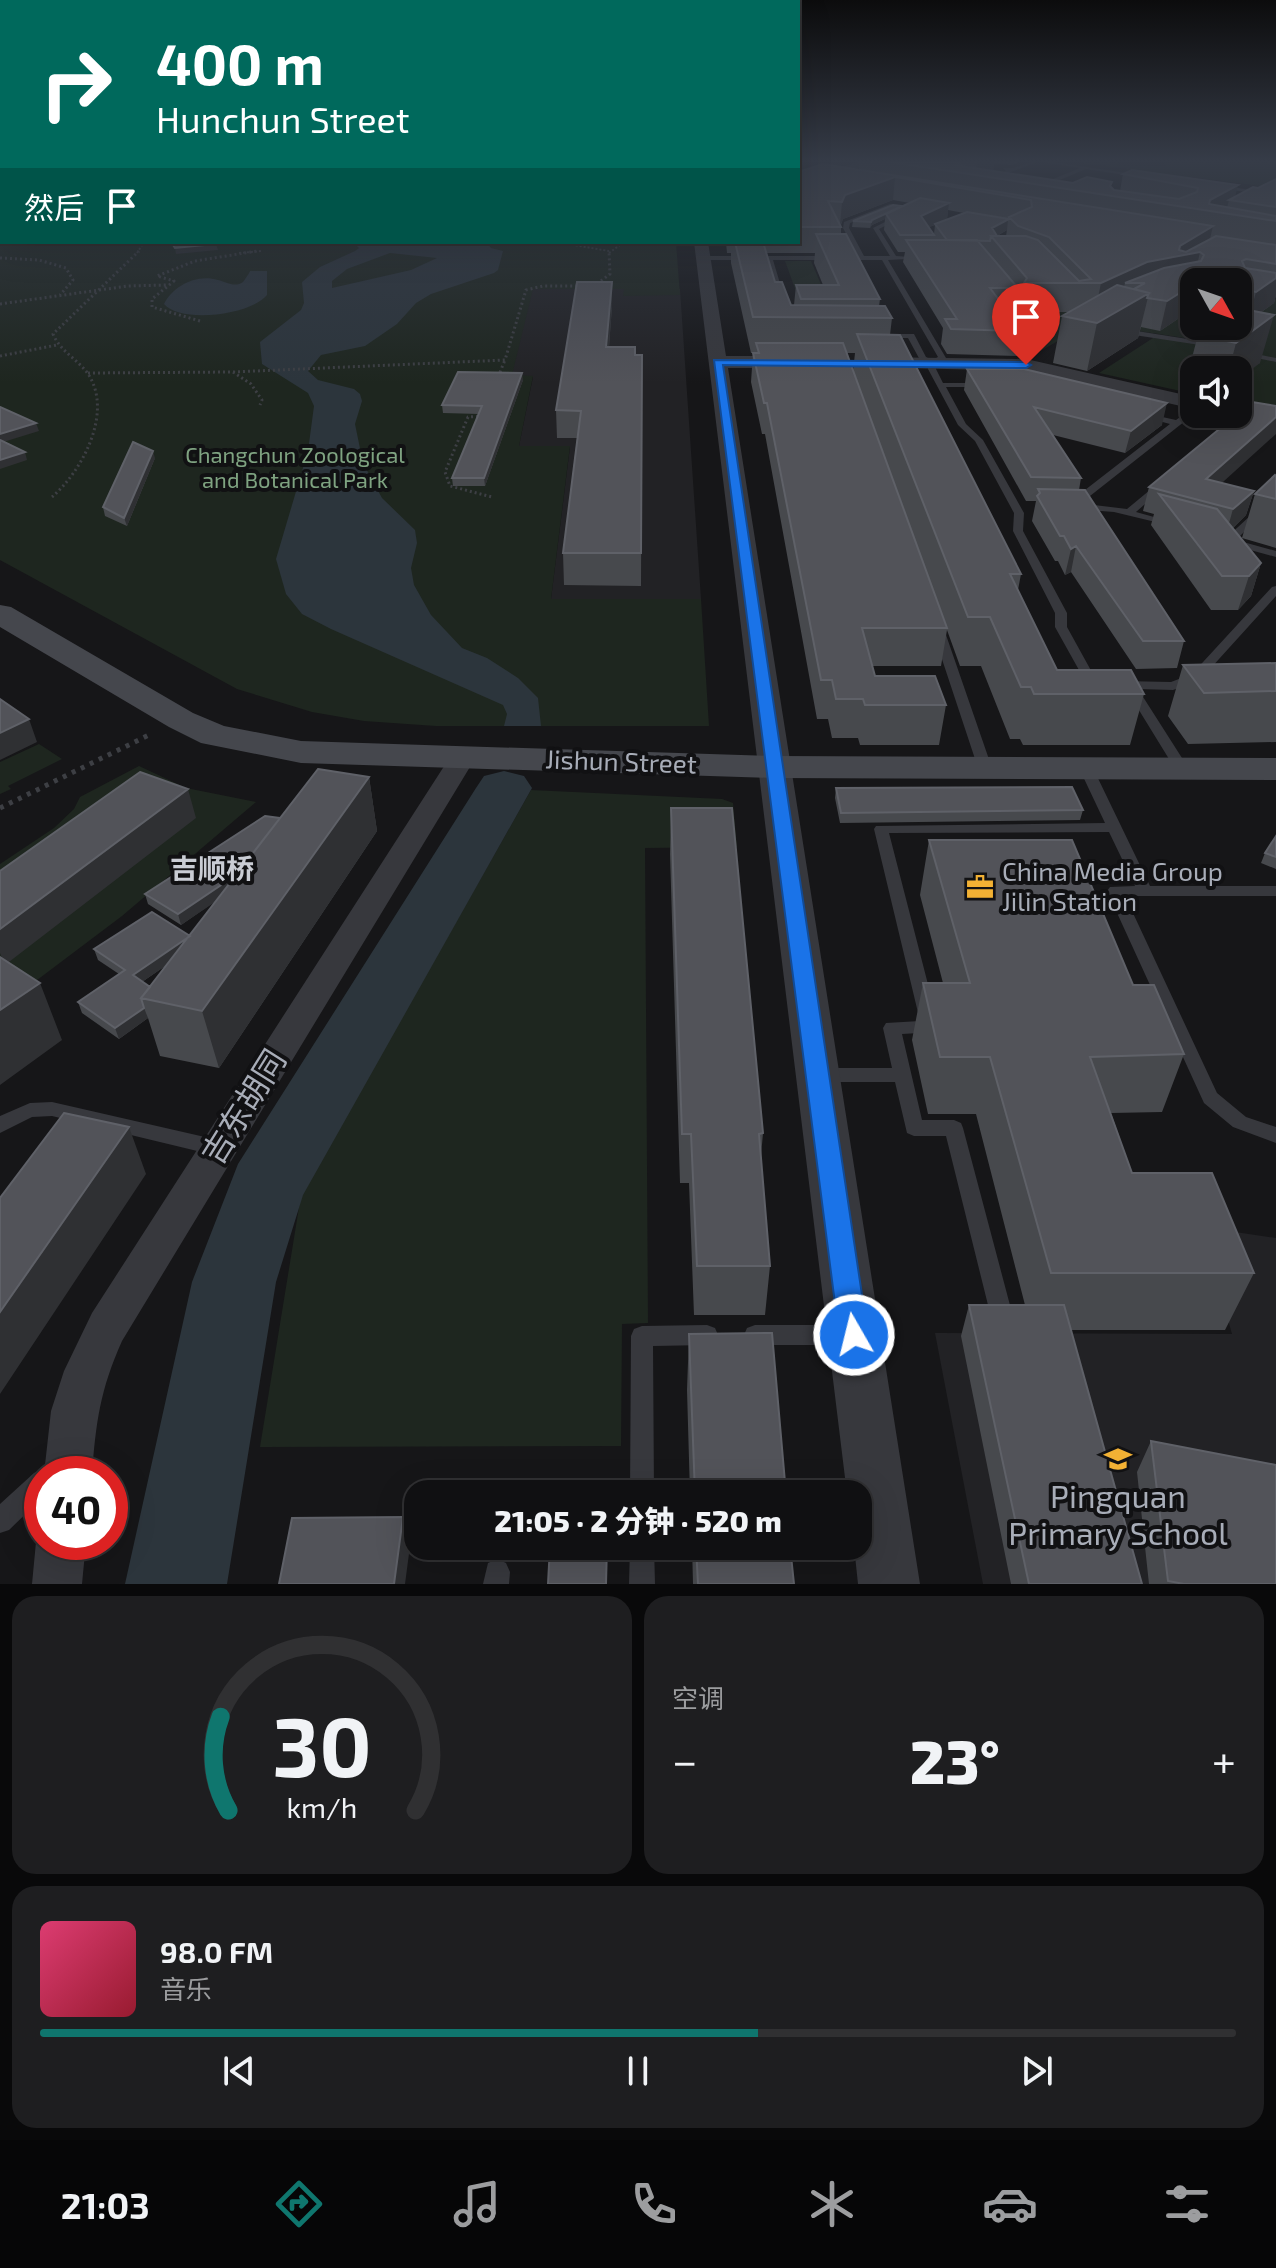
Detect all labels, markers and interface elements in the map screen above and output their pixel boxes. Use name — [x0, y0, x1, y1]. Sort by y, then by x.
text: 400 m — [156, 29, 324, 96]
icon: right — [24, 32, 128, 136]
text: Hunchun Street — [156, 97, 410, 140]
icon: arrive — [100, 184, 144, 228]
text: 然后 — [24, 189, 84, 225]
north arrow — [1180, 268, 1252, 340]
map controls — [1180, 268, 1252, 428]
pin — [992, 283, 1060, 365]
icon: arrive — [1004, 295, 1048, 339]
button: sound — [1180, 356, 1252, 428]
park label: Changchun Zoological and Botanical Park — [185, 441, 405, 492]
street label: Jishun Street — [545, 742, 697, 779]
district label: 吉顺桥 — [170, 851, 254, 885]
place label: China Media Group Jilin Station — [1002, 855, 1223, 916]
office icon: China Media Group Jilin Station — [965, 872, 995, 902]
street label: 吉东胡同 — [192, 1042, 292, 1170]
position arrow — [812, 1293, 896, 1377]
school or university icon: Pingquan Primary School — [1103, 1444, 1133, 1474]
speed limit sign: 40 — [24, 1456, 128, 1560]
place label: Pingquan Primary School — [1008, 1476, 1228, 1551]
text: 21:05 · 2 分钟 · 520 m — [494, 1502, 782, 1538]
text: 空调 — [672, 1682, 724, 1713]
text: 30 — [272, 1694, 372, 1794]
text: 23° — [910, 1724, 1000, 1796]
text: − — [672, 1733, 698, 1786]
text: + — [1212, 1733, 1236, 1786]
text: km/h — [287, 1789, 357, 1824]
text: 98.0 FM — [160, 1933, 273, 1969]
text: 音乐 — [160, 1973, 212, 2004]
icon: previous — [217, 2049, 261, 2093]
icon: pause — [616, 2049, 660, 2093]
icon: next — [1015, 2049, 1059, 2093]
icon: directions — [271, 2176, 327, 2232]
icon: music — [449, 2176, 505, 2232]
icon: phone — [626, 2176, 682, 2232]
icon: climate — [804, 2176, 860, 2232]
icon: car — [982, 2176, 1038, 2232]
icon: filters — [1159, 2176, 1215, 2232]
text: 21:03 — [61, 2183, 150, 2226]

